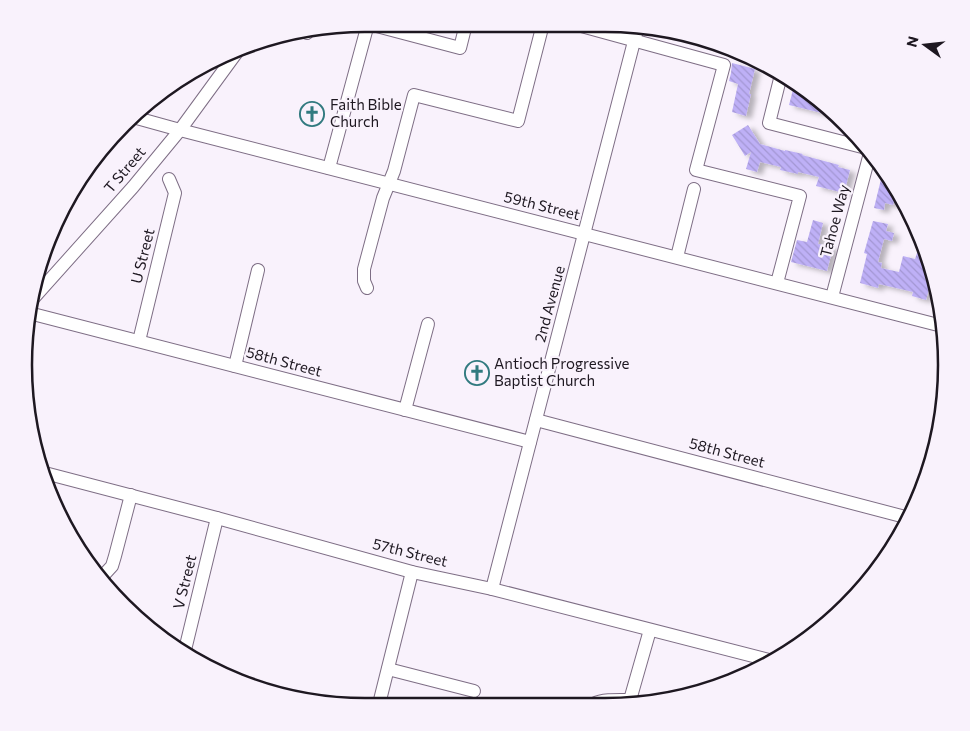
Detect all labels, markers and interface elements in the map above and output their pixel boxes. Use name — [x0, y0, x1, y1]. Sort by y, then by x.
north arrow — [900, 20, 950, 70]
text: N — [902, 34, 922, 49]
place label: Faith Bible Church — [330, 95, 402, 130]
church icon: Faith Bible Church — [299, 101, 325, 127]
street label: T Street — [100, 143, 149, 196]
street label: Tahoe Way — [816, 182, 852, 259]
street label: 59th Street — [502, 187, 582, 223]
street label: U Street — [126, 226, 158, 285]
street label: 2nd Avenue — [530, 263, 568, 344]
street label: 58th Street — [244, 342, 324, 380]
place label: Antioch Progressive Baptist Church — [494, 354, 630, 389]
church icon: Antioch Progressive Baptist Church — [464, 360, 490, 386]
street label: 58th Street — [687, 433, 767, 471]
street label: 57th Street — [371, 534, 450, 570]
street label: V Street — [169, 553, 199, 611]

